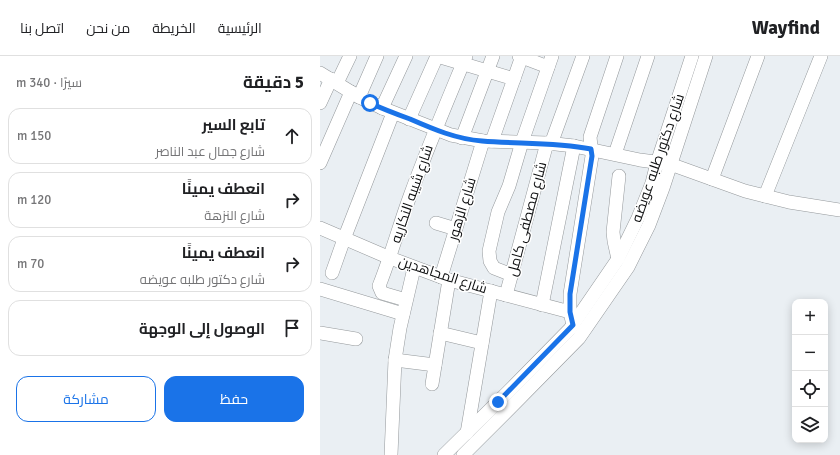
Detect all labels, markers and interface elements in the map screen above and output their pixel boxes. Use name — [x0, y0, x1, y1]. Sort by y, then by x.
text: Wayfind — [752, 16, 820, 40]
text: اتصل بنا — [20, 20, 64, 37]
text: من نحن — [86, 20, 130, 37]
text: الخريطة — [152, 20, 196, 37]
text: الرئيسية — [218, 20, 262, 37]
text: 5 دقيقة — [243, 72, 304, 93]
text: سيرًا · 340 m — [16, 75, 82, 91]
street label: شارع دكتور طلبه عويضه — [628, 91, 688, 225]
route start — [361, 94, 379, 112]
text: تابع السير — [202, 116, 265, 134]
icon: ahead — [281, 125, 303, 147]
text: 150 m — [17, 128, 51, 144]
street label: شارع شيبه النكاريه — [387, 143, 437, 245]
text: شارع جمال عبد الناصر — [155, 144, 265, 160]
street label: شارع مصطفى كامل — [504, 160, 550, 278]
street label: شارع الزهور — [444, 175, 480, 243]
text: انعطف يمينًا — [182, 180, 265, 198]
icon: right — [281, 189, 303, 211]
text: 120 m — [17, 192, 51, 208]
text: شارع النزهة — [204, 208, 265, 224]
text: انعطف يمينًا — [182, 244, 265, 262]
icon: right — [281, 253, 303, 275]
street label: شارع المجاهدين — [397, 253, 489, 297]
text: 70 m — [17, 256, 44, 272]
text: شارع دكتور طلبه عويضه — [140, 272, 265, 288]
map controls — [792, 299, 828, 443]
button: + — [792, 299, 828, 335]
icon: arrive — [281, 317, 303, 339]
text: الوصول إلى الوجهة — [139, 320, 265, 338]
button: − — [792, 335, 828, 371]
button: locate — [792, 371, 828, 407]
button: مشاركة — [16, 376, 156, 422]
button: حفظ — [164, 376, 304, 422]
route end — [489, 393, 507, 411]
button: layers — [792, 407, 828, 443]

